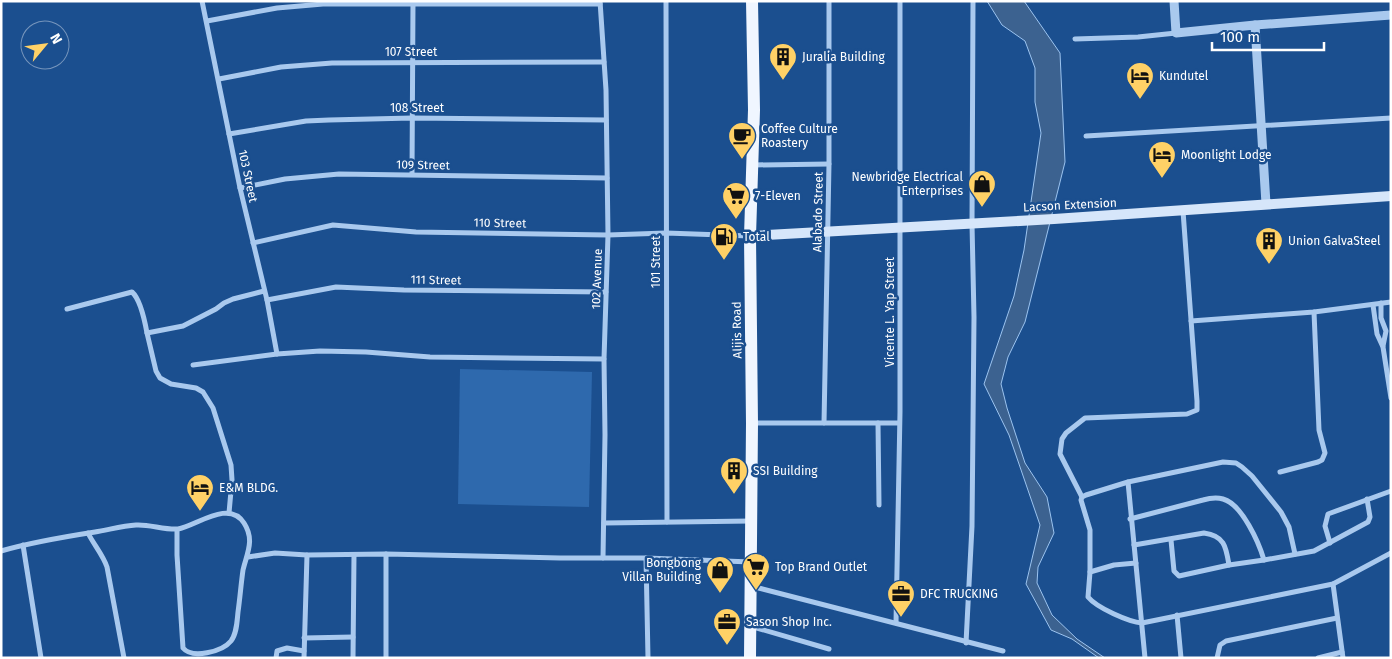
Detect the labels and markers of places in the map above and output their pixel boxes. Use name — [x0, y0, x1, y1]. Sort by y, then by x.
building icon: Juralia Building — [768, 42, 798, 81]
place label: Juralia Building — [802, 50, 886, 64]
hotel icon: Kundutel — [1125, 61, 1155, 100]
place label: Kundutel — [1159, 69, 1209, 83]
cafe icon: Coffee Culture Roastery — [727, 121, 757, 160]
place label: Coffee Culture Roastery — [761, 122, 838, 150]
hotel icon: Moonlight Lodge — [1147, 140, 1177, 179]
place label: Moonlight Lodge — [1181, 148, 1272, 162]
shop icon: Newbridge Electrical Enterprises — [967, 169, 997, 208]
place label: Newbridge Electrical Enterprises — [852, 170, 963, 198]
supermarket icon: 7-Eleven — [721, 181, 751, 220]
place label: 7-Eleven — [755, 189, 801, 203]
fuel station icon: Total — [709, 222, 739, 261]
building icon: Union GalvaSteel — [1254, 226, 1284, 265]
place label: Total — [743, 230, 770, 244]
place label: Union GalvaSteel — [1288, 234, 1381, 248]
building icon: SSI Building — [719, 456, 749, 495]
place label: SSI Building — [753, 464, 818, 478]
hotel icon: E&M BLDG. — [185, 473, 215, 512]
place label: E&M BLDG. — [219, 481, 278, 495]
supermarket icon: Top Brand Outlet — [741, 552, 771, 591]
shop icon: Bongbong Villan Building — [705, 555, 735, 594]
place label: Bongbong Villan Building — [622, 556, 702, 584]
place label: Top Brand Outlet — [775, 560, 868, 574]
office icon: DFC TRUCKING — [886, 579, 916, 618]
place label: DFC TRUCKING — [920, 587, 998, 601]
office icon: Sason Shop Inc. — [712, 607, 742, 646]
place label: Sason Shop Inc. — [746, 615, 832, 629]

